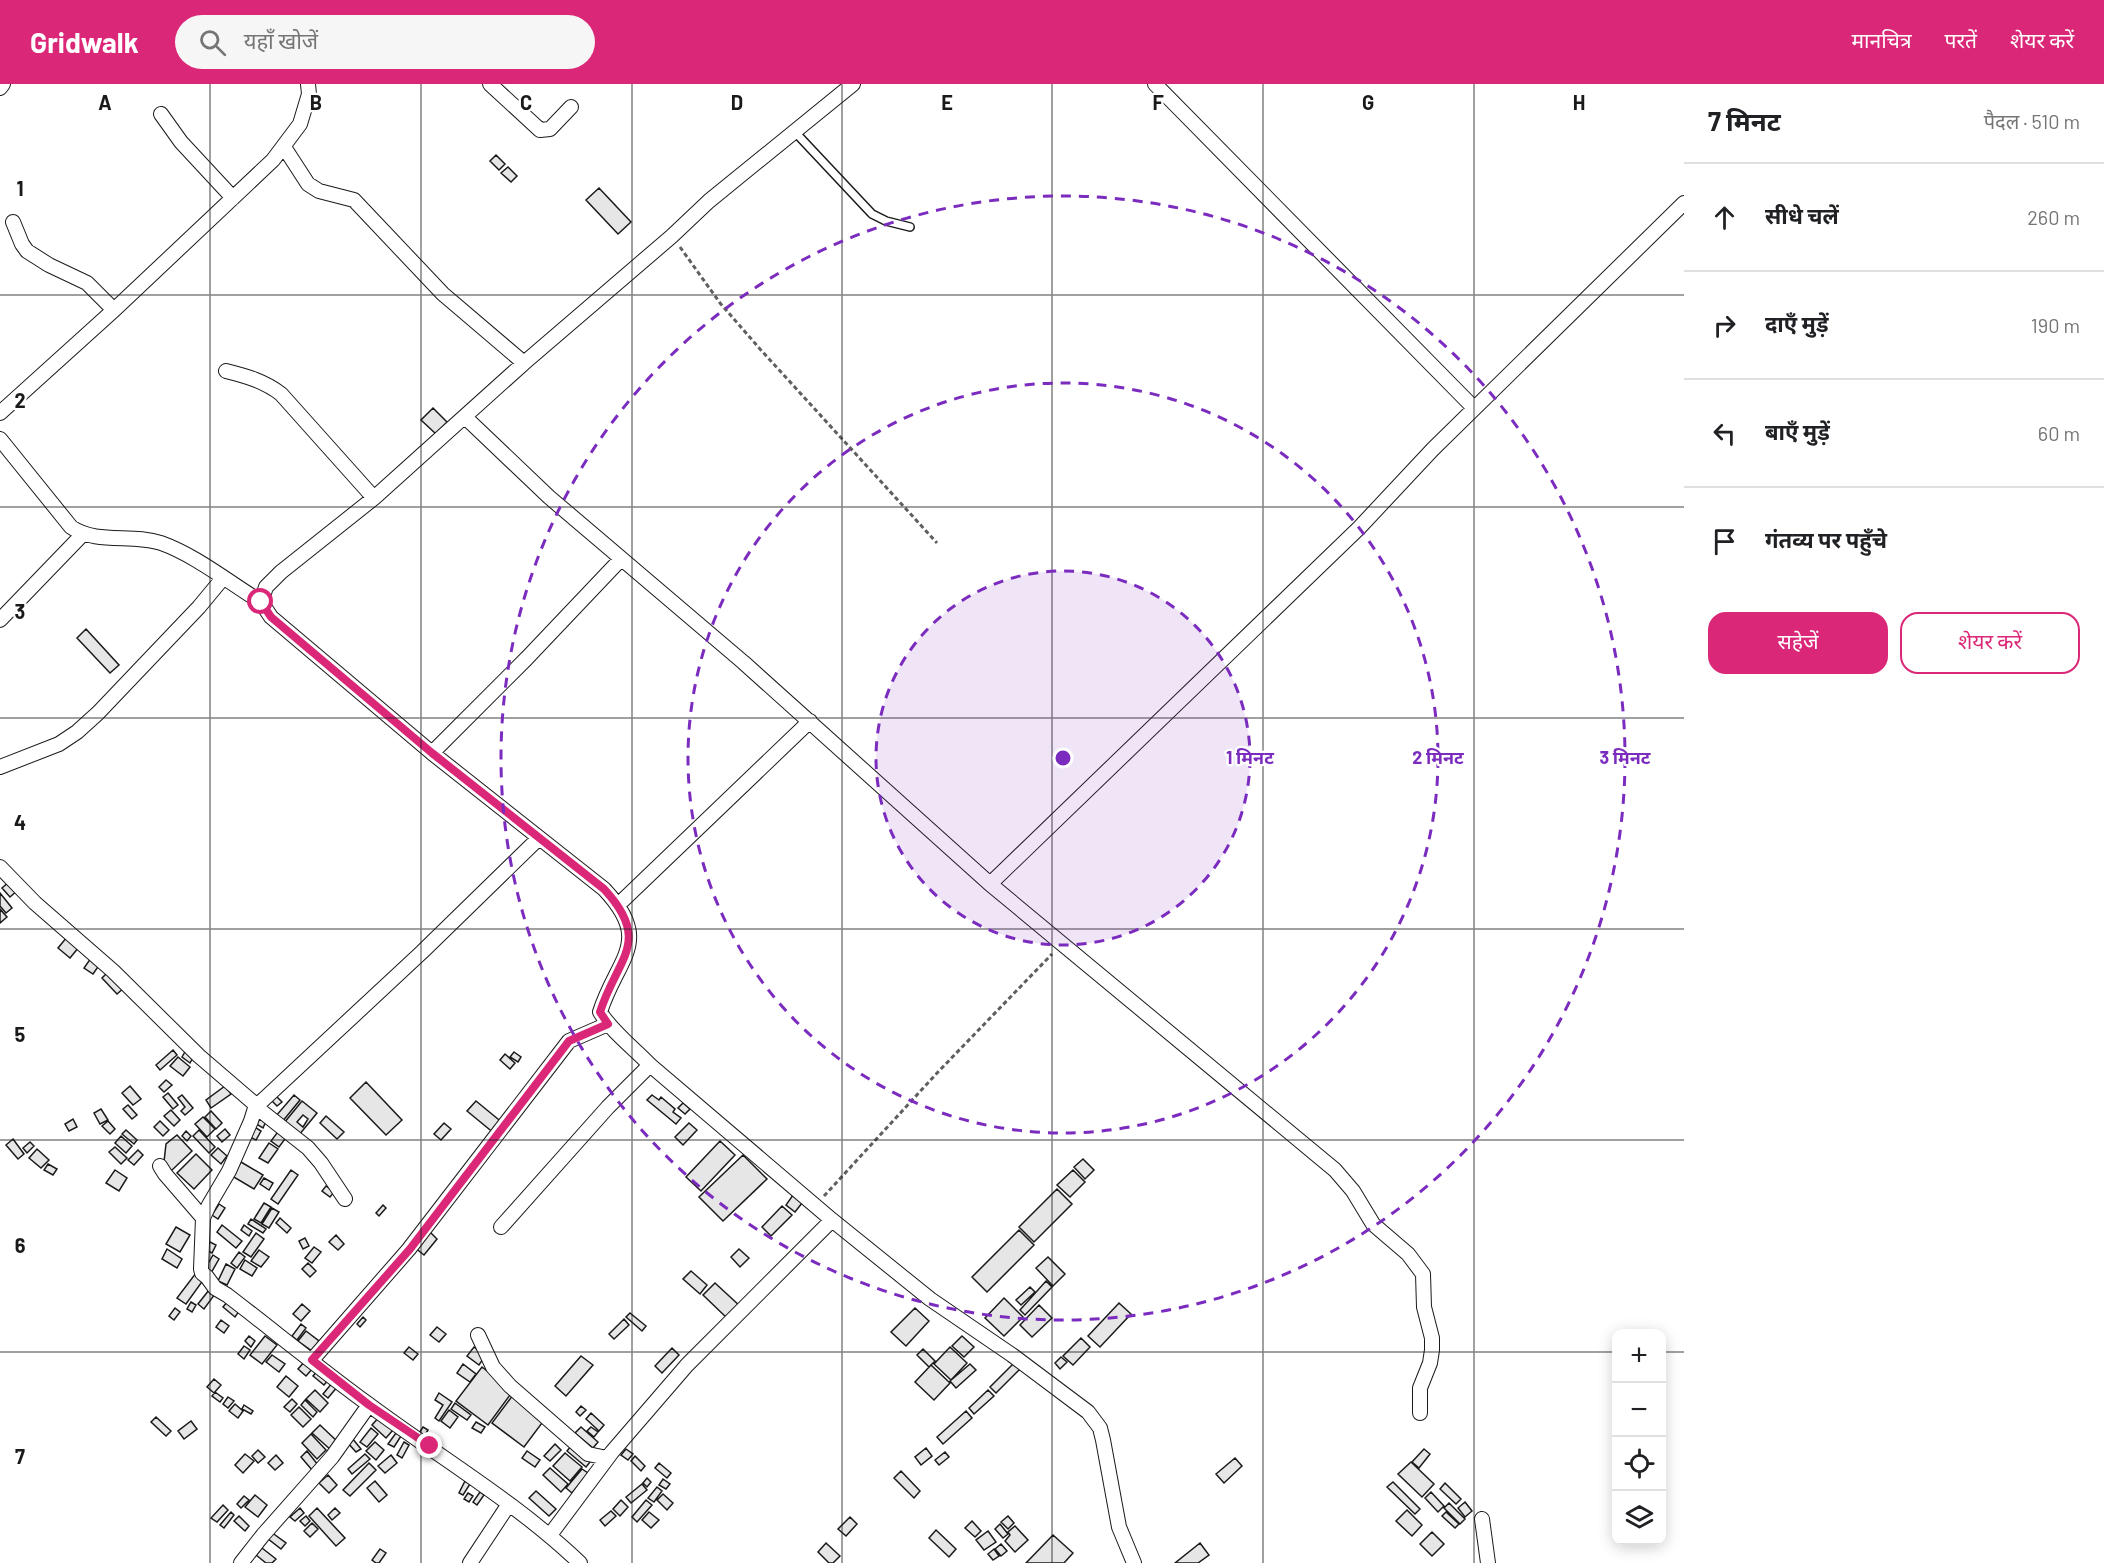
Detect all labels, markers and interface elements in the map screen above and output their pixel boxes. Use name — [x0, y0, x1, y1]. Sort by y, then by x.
search box — [175, 15, 595, 69]
text: Gridwalk — [30, 25, 139, 59]
icon: search — [196, 26, 229, 59]
text: यहाँ खोजें — [244, 27, 318, 53]
text: मानचित्र — [1852, 27, 1912, 52]
text: परतें — [1945, 27, 1977, 52]
text: शेयर करें — [2010, 27, 2074, 52]
text: A — [98, 90, 112, 114]
text: B — [310, 90, 322, 114]
text: C — [520, 90, 532, 114]
text: D — [731, 90, 743, 114]
text: E — [941, 90, 953, 114]
text: F — [1152, 90, 1164, 114]
text: G — [1362, 90, 1374, 114]
text: H — [1573, 90, 1585, 114]
text: 7 मिनट — [1708, 105, 1781, 136]
text: पैदल · 510 m — [1984, 109, 2080, 133]
text: 1 — [16, 176, 24, 200]
icon: ahead — [1708, 201, 1741, 234]
text: सीधे चलें — [1765, 202, 1839, 228]
text: 260 m — [2027, 205, 2080, 229]
icon: right — [1708, 309, 1741, 342]
text: दाएँ मुड़ें — [1765, 310, 1828, 336]
text: 190 m — [2031, 313, 2080, 337]
text: 2 — [14, 388, 26, 412]
icon: left — [1708, 417, 1741, 450]
text: बाएँ मुड़ें — [1765, 418, 1830, 444]
text: 60 m — [2038, 421, 2080, 445]
icon: arrive — [1708, 525, 1741, 558]
text: गंतव्य पर पहुँचे — [1765, 526, 1887, 552]
route start — [247, 588, 273, 614]
text: 3 — [15, 599, 25, 623]
button: सहेजें — [1708, 612, 1888, 674]
button: शेयर करें — [1900, 612, 2080, 674]
text: 1 मिनट — [1226, 746, 1274, 768]
text: 2 मिनट — [1412, 746, 1464, 768]
text: 3 मिनट — [1599, 746, 1651, 768]
centre of rings — [1053, 748, 1073, 768]
text: 4 — [14, 810, 26, 834]
text: 5 — [15, 1022, 26, 1046]
text: 6 — [15, 1233, 26, 1257]
map controls — [1612, 1329, 1666, 1545]
button: + — [1612, 1329, 1666, 1383]
button: − — [1612, 1383, 1666, 1437]
route end — [416, 1432, 442, 1458]
button: locate — [1612, 1437, 1666, 1491]
text: 7 — [15, 1444, 25, 1468]
button: layers — [1612, 1491, 1666, 1545]

